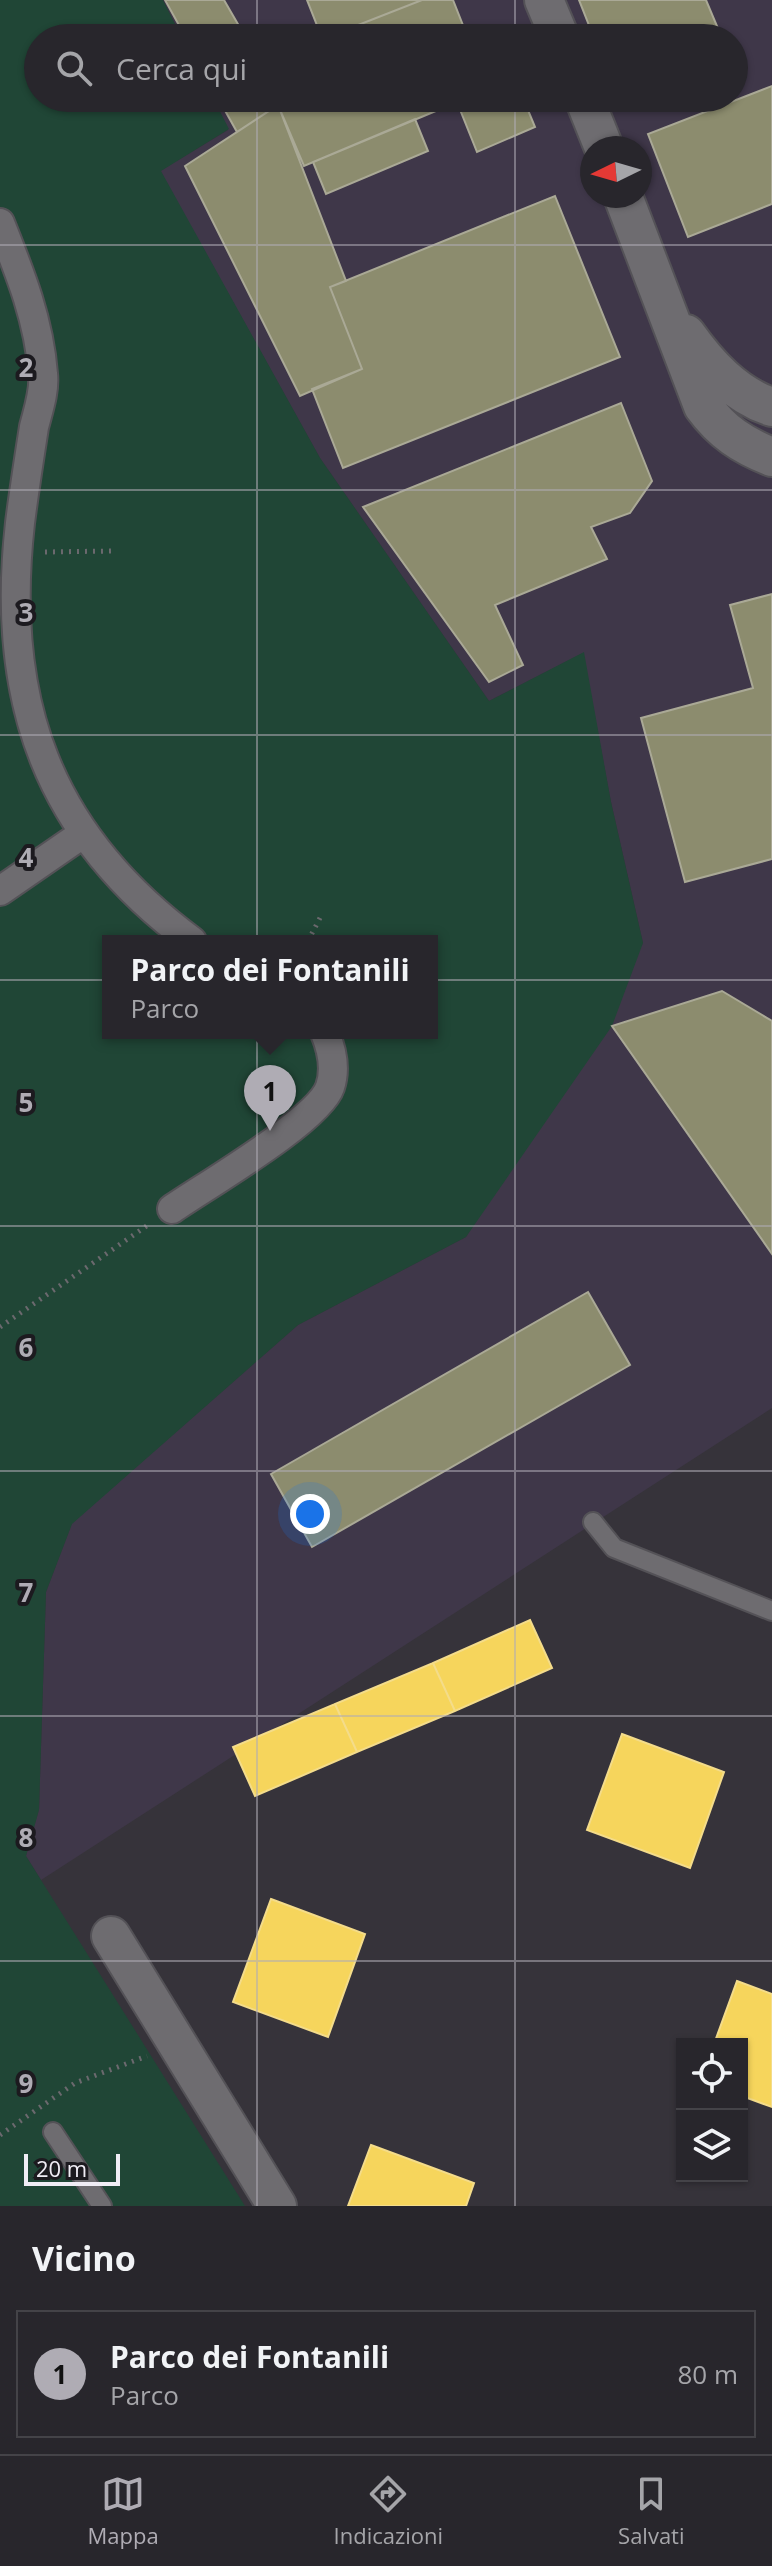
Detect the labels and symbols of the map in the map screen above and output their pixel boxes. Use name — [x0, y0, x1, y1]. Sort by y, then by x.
north arrow — [580, 136, 652, 208]
text: 2 — [19, 349, 34, 385]
text: 3 — [19, 594, 33, 630]
text: 4 — [19, 839, 34, 875]
pin: 1 — [244, 1065, 296, 1131]
text: 5 — [19, 1084, 33, 1120]
text: 6 — [19, 1329, 34, 1365]
your location — [290, 1494, 330, 1534]
text: 7 — [19, 1574, 34, 1610]
text: 8 — [19, 1819, 33, 1855]
text: 9 — [19, 2065, 33, 2101]
scale bar — [24, 2150, 120, 2186]

